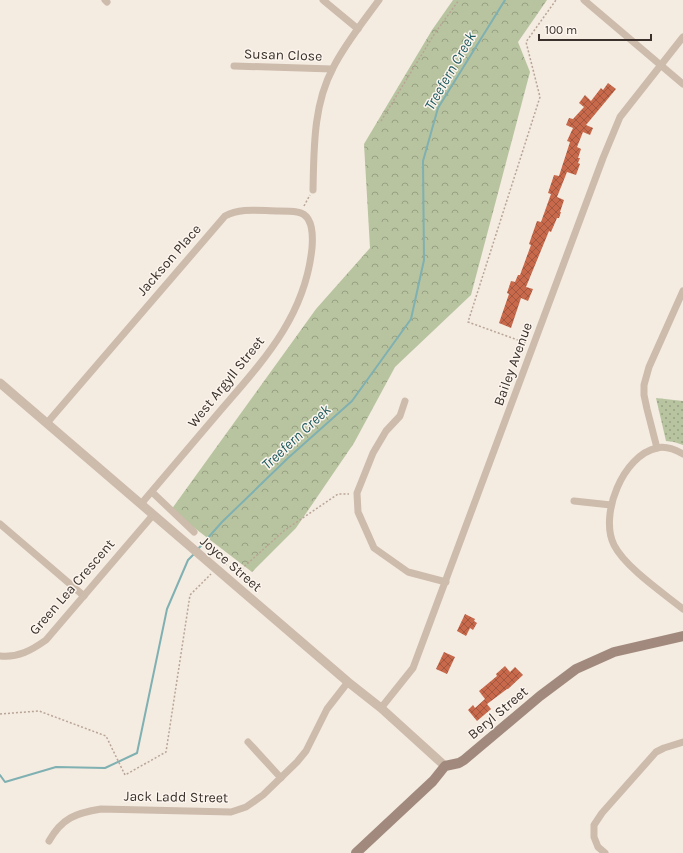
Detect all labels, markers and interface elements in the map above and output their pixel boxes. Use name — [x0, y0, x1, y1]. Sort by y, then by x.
scale bar — [539, 16, 651, 42]
text: 100 m — [545, 23, 577, 37]
water label: Treefern Creek — [420, 28, 480, 114]
street label: Susan Close — [243, 45, 323, 65]
street label: Jackson Place — [133, 221, 205, 299]
street label: Bailey Avenue — [490, 320, 536, 408]
street label: West Argyll Street — [184, 333, 268, 431]
water label: Treefern Creek — [258, 400, 335, 474]
street label: Joyce Street — [197, 533, 265, 595]
street label: Green Lea Crescent — [26, 536, 118, 638]
street label: Beryl Street — [465, 683, 531, 743]
street label: Jack Ladd Street — [124, 788, 228, 806]

